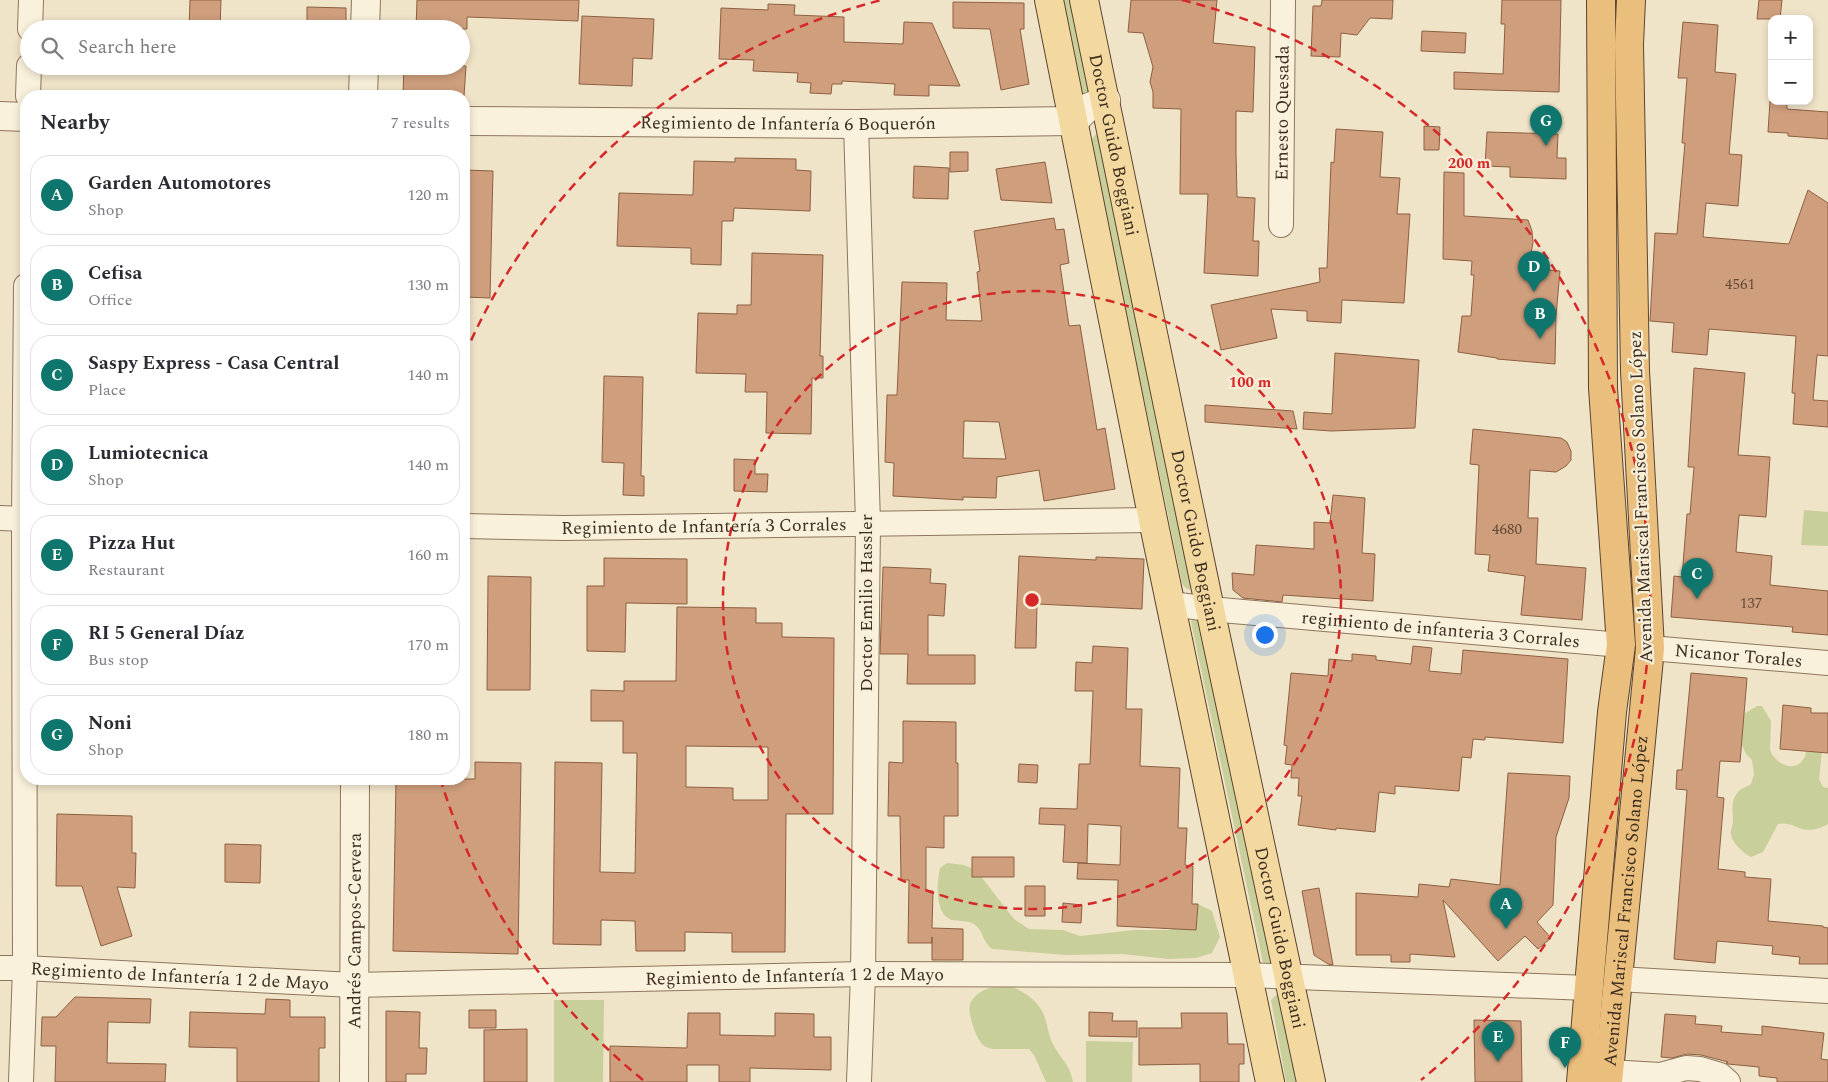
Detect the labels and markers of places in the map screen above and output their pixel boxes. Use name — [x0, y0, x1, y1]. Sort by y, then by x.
pin: G — [1530, 105, 1562, 146]
pin: D — [1518, 251, 1550, 292]
pin: B — [1524, 298, 1556, 339]
pin: C — [1681, 558, 1713, 599]
centre of rings — [1023, 591, 1041, 609]
pin: A — [1490, 888, 1522, 929]
pin: E — [1482, 1021, 1514, 1062]
pin: F — [1549, 1027, 1581, 1068]

